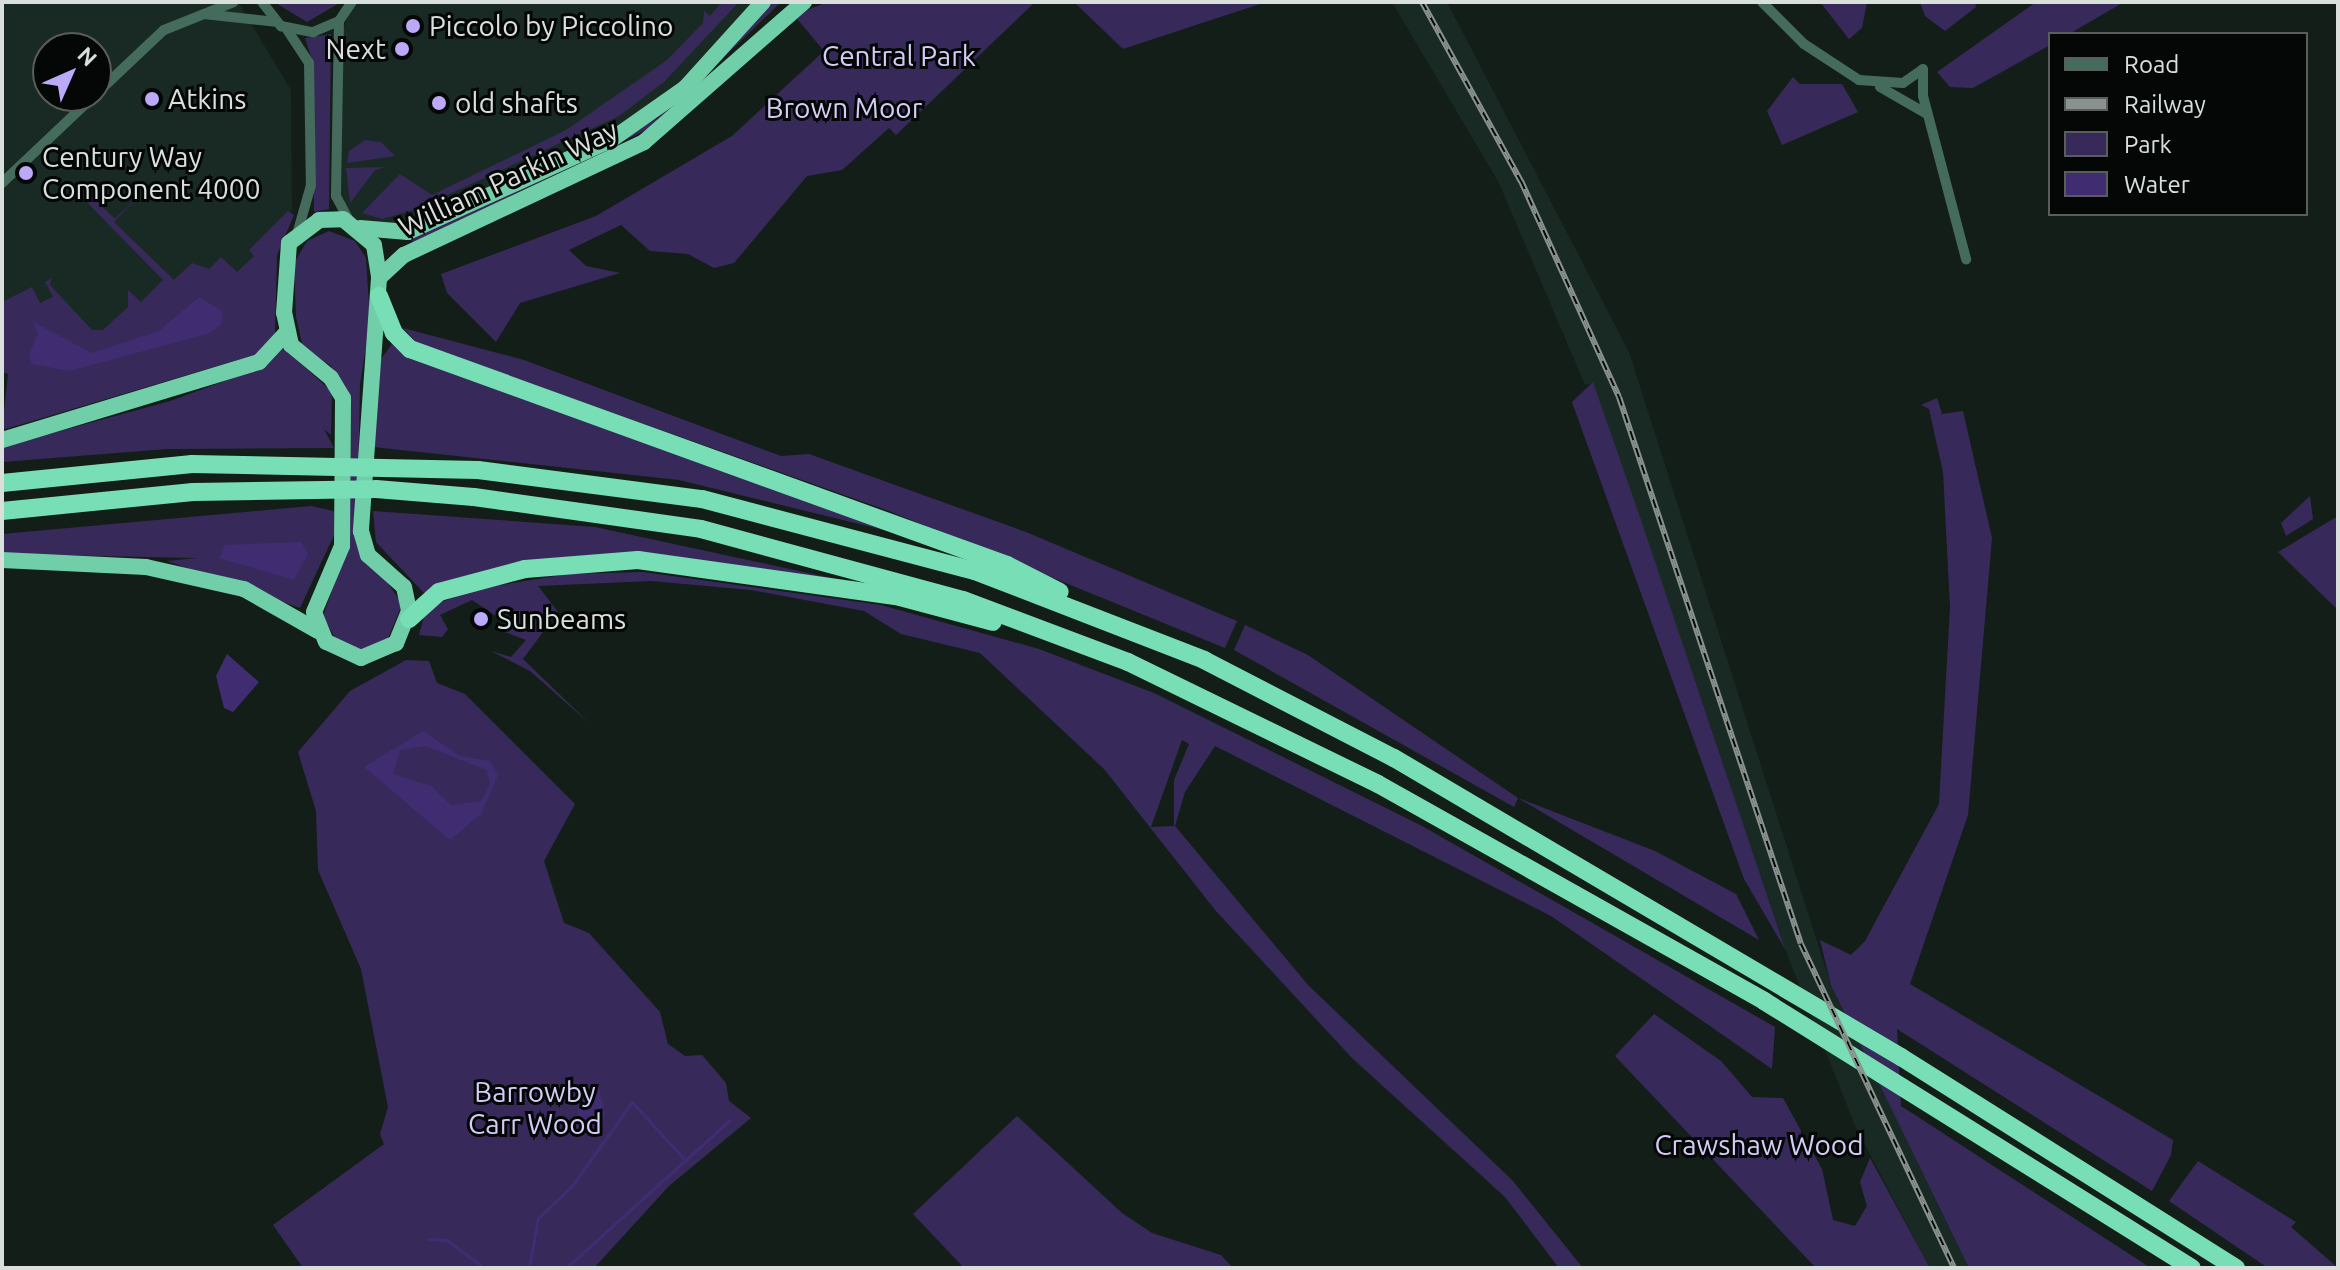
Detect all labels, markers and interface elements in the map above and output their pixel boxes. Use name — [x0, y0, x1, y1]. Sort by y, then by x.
place label: Piccolo by Piccolino — [429, 9, 673, 43]
marker: Piccolo by Piccolino — [404, 17, 422, 35]
north arrow — [32, 32, 112, 112]
place label: Next — [325, 32, 386, 66]
legend — [2048, 32, 2308, 216]
park label: Central Park — [822, 39, 976, 73]
marker: Next — [393, 40, 411, 58]
text: N — [73, 41, 103, 71]
text: Road — [2124, 51, 2179, 78]
place label: Atkins — [168, 82, 246, 116]
place label: old shafts — [455, 86, 578, 120]
marker: Atkins — [143, 90, 161, 108]
park label: Brown Moor — [766, 91, 922, 125]
text: Railway — [2124, 91, 2206, 118]
marker: old shafts — [430, 94, 448, 112]
street label: William Parkin Way — [393, 113, 623, 243]
text: Park — [2124, 131, 2172, 158]
place label: Century Way Component 4000 — [42, 140, 260, 206]
marker: Century Way Component 4000 — [17, 164, 35, 182]
text: Water — [2124, 171, 2190, 198]
place label: Sunbeams — [497, 602, 626, 636]
marker: Sunbeams — [472, 610, 490, 628]
park label: Barrowby Carr Wood — [468, 1075, 602, 1141]
park label: Crawshaw Wood — [1654, 1128, 1864, 1162]

